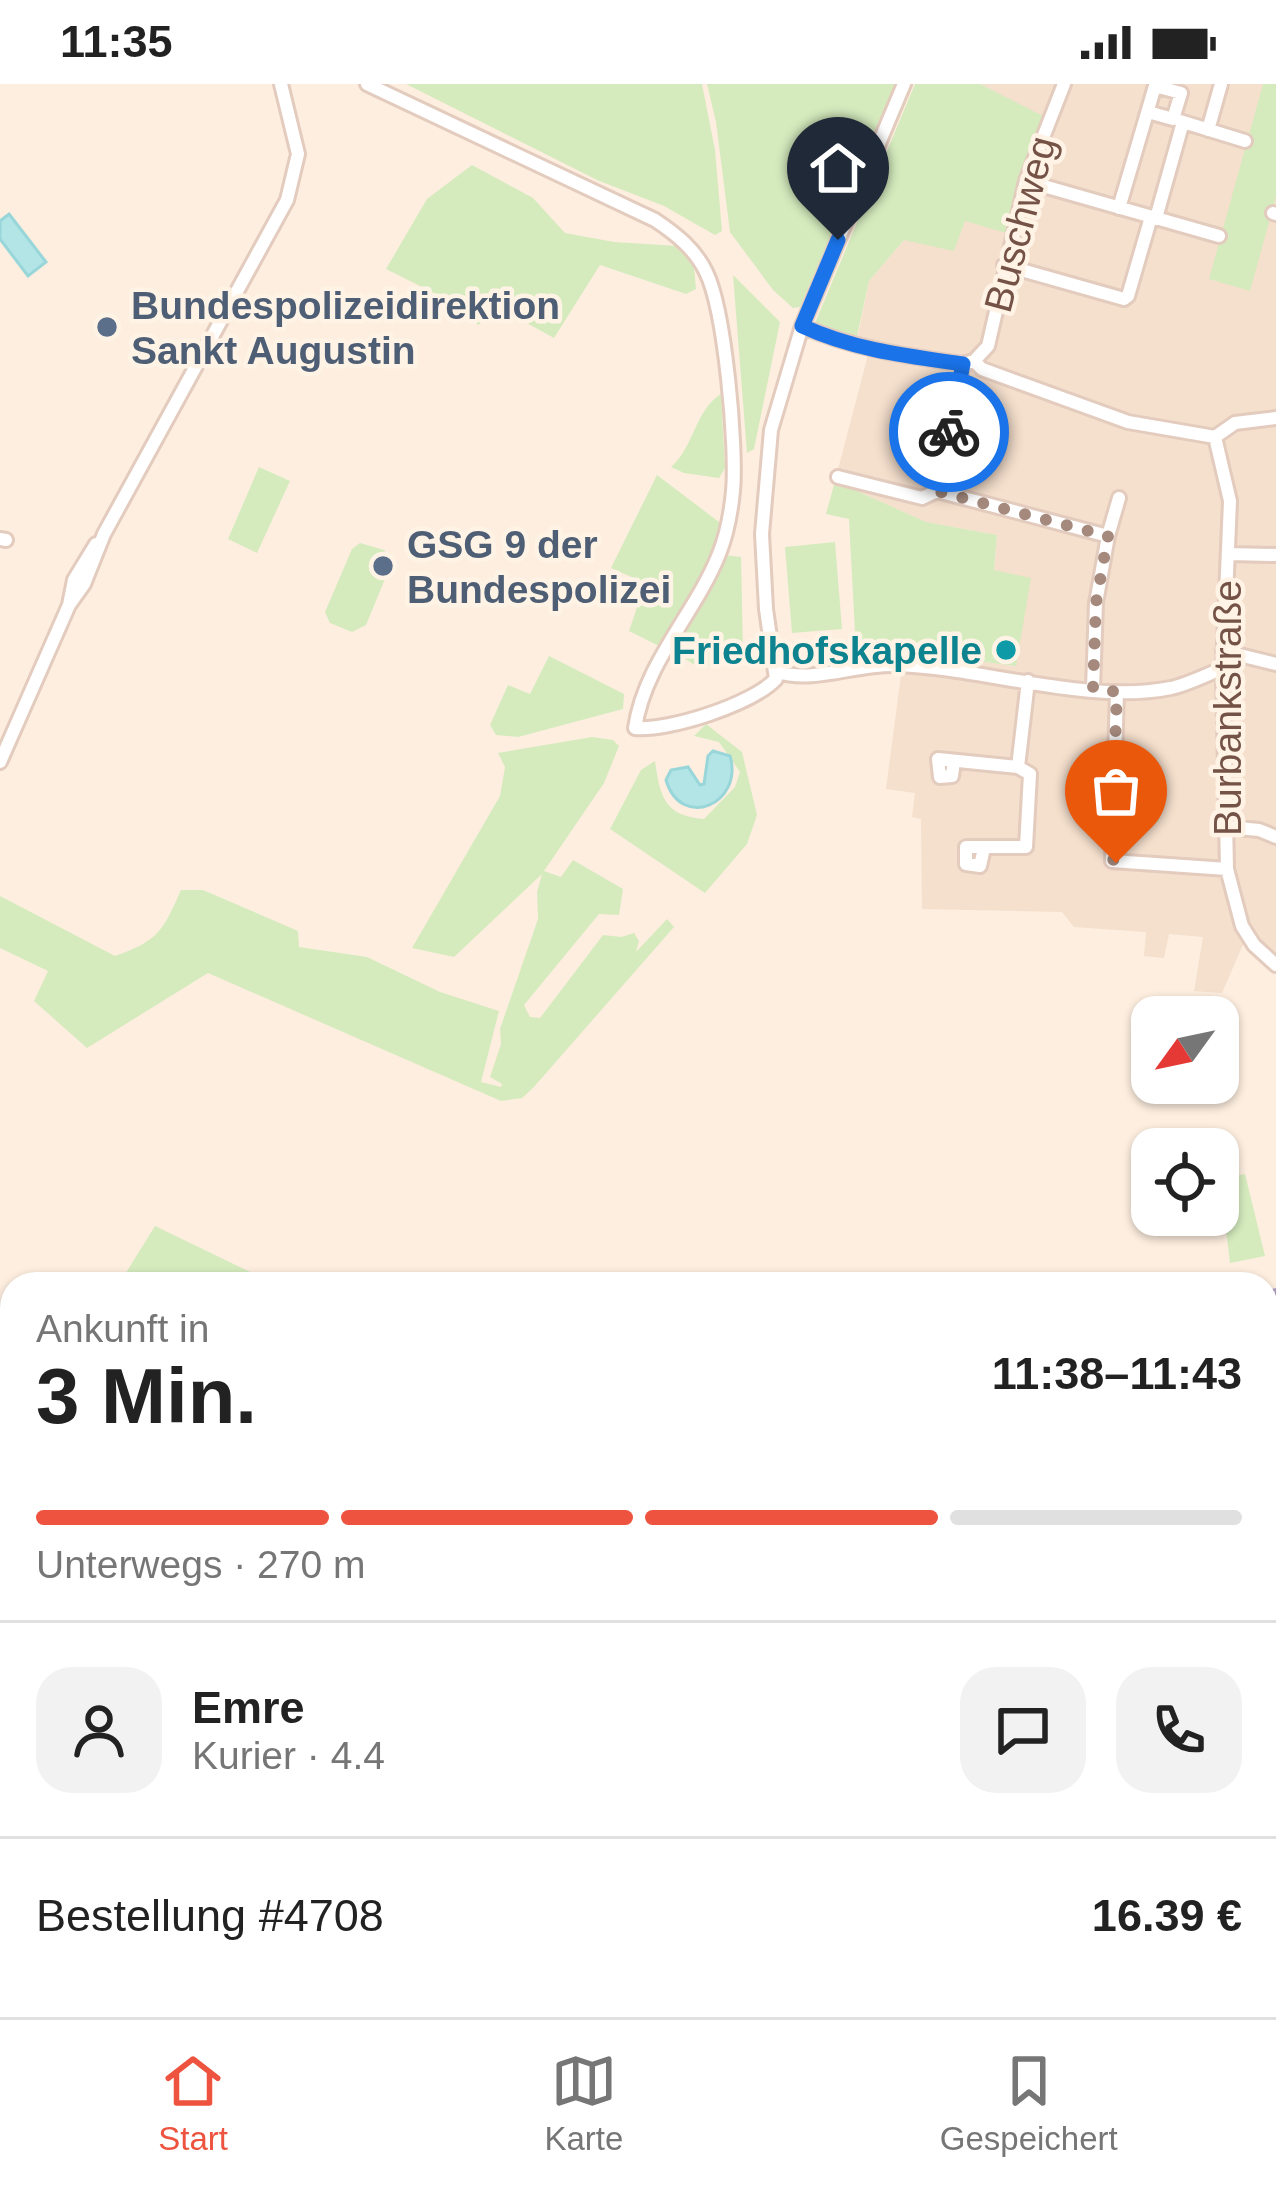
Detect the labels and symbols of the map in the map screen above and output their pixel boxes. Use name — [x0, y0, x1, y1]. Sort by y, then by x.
pin — [787, 117, 889, 240]
street label: Buschweg — [976, 132, 1064, 316]
place label: Bundespolizeidirektion Sankt Augustin — [131, 284, 560, 372]
marker: Bundespolizeidirektion Sankt Augustin — [94, 314, 120, 340]
courier — [889, 372, 1009, 492]
place label: GSG 9 der Bundespolizei — [407, 523, 671, 611]
marker: GSG 9 der Bundespolizei — [370, 553, 396, 579]
street label: Burbankstraße — [1206, 580, 1249, 836]
place label: Friedhofskapelle — [672, 629, 982, 672]
marker: Friedhofskapelle — [993, 637, 1019, 663]
pin — [1065, 740, 1167, 863]
north arrow — [1131, 996, 1239, 1104]

